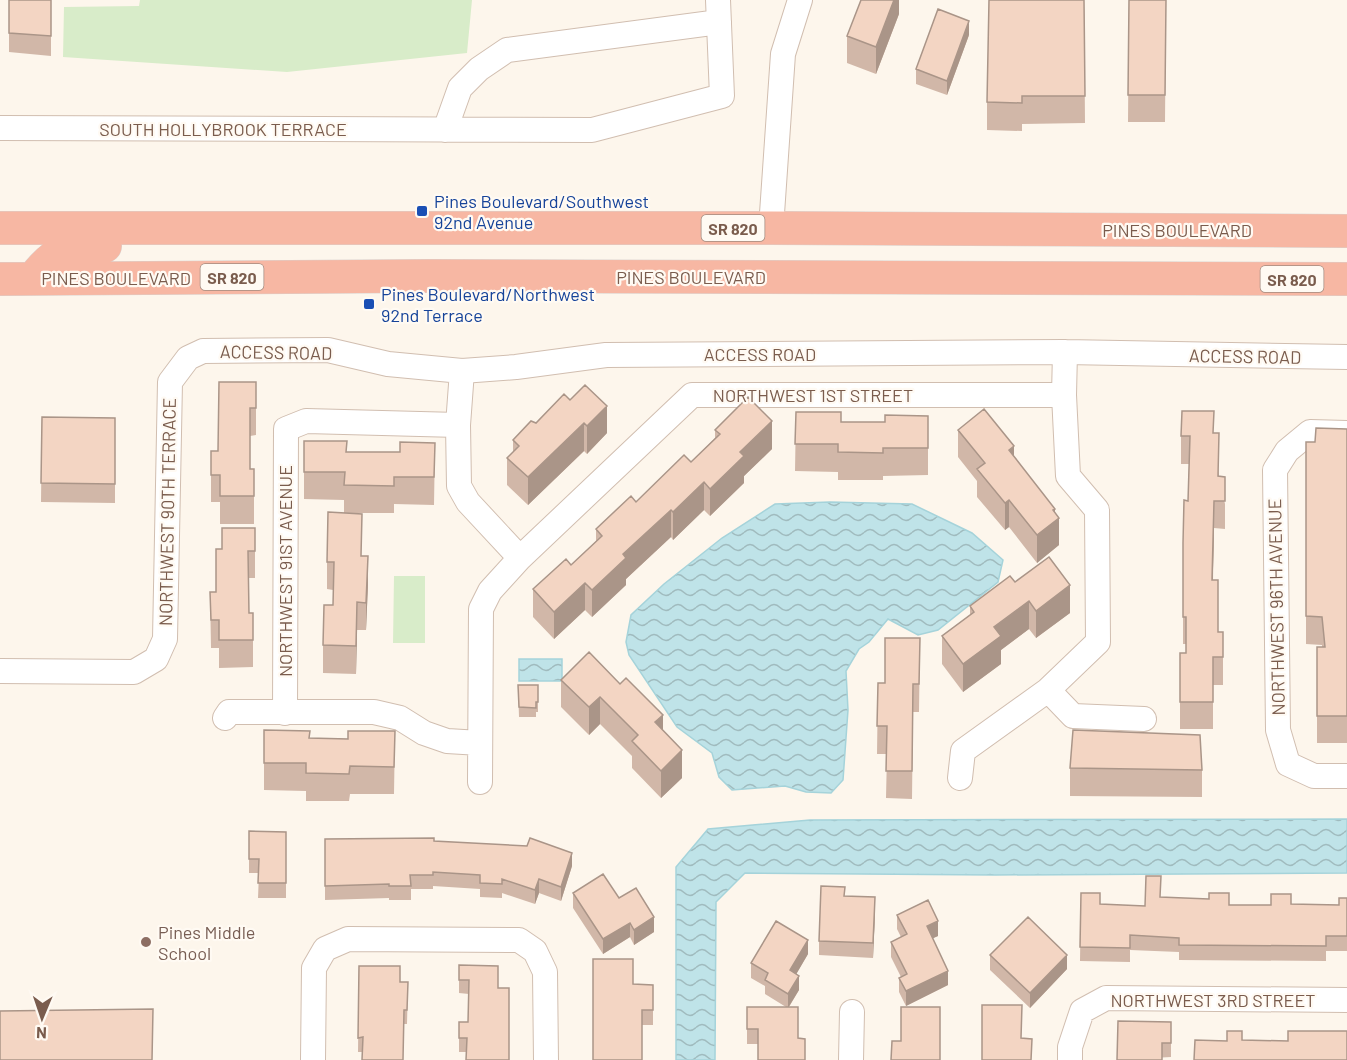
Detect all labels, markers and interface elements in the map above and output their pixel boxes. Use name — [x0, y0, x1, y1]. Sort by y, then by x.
street label: SOUTH HOLLYBROOK TERRACE — [99, 118, 347, 140]
place label: Pines Boulevard/Southwest 92nd Avenue — [434, 190, 649, 233]
marker: Pines Boulevard/Southwest 92nd Avenue — [415, 204, 429, 218]
road number: SR 820 — [702, 215, 764, 241]
street label: PINES BOULEVARD — [1102, 219, 1252, 241]
road number: SR 820 — [200, 264, 264, 290]
street label: PINES BOULEVARD — [616, 266, 766, 288]
road number: SR 820 — [1260, 266, 1324, 292]
street label: PINES BOULEVARD — [41, 267, 191, 289]
place label: Pines Boulevard/Northwest 92nd Terrace — [381, 283, 595, 326]
marker: Pines Boulevard/Northwest 92nd Terrace — [362, 297, 376, 311]
street label: ACCESS ROAD — [220, 340, 332, 364]
street label: ACCESS ROAD — [704, 343, 816, 365]
street label: ACCESS ROAD — [1189, 344, 1301, 368]
street label: NORTHWEST 1ST STREET — [713, 384, 913, 406]
street label: NORTHWEST 90TH TERRACE — [154, 398, 180, 626]
street label: NORTHWEST 91ST AVENUE — [274, 465, 296, 677]
street label: NORTHWEST 96TH AVENUE — [1263, 498, 1289, 716]
place label: Pines Middle School — [158, 921, 255, 964]
marker: Pines Middle School — [139, 935, 153, 949]
north arrow — [12, 988, 72, 1048]
street label: NORTHWEST 3RD STREET — [1110, 989, 1316, 1011]
text: N — [36, 1024, 47, 1043]

